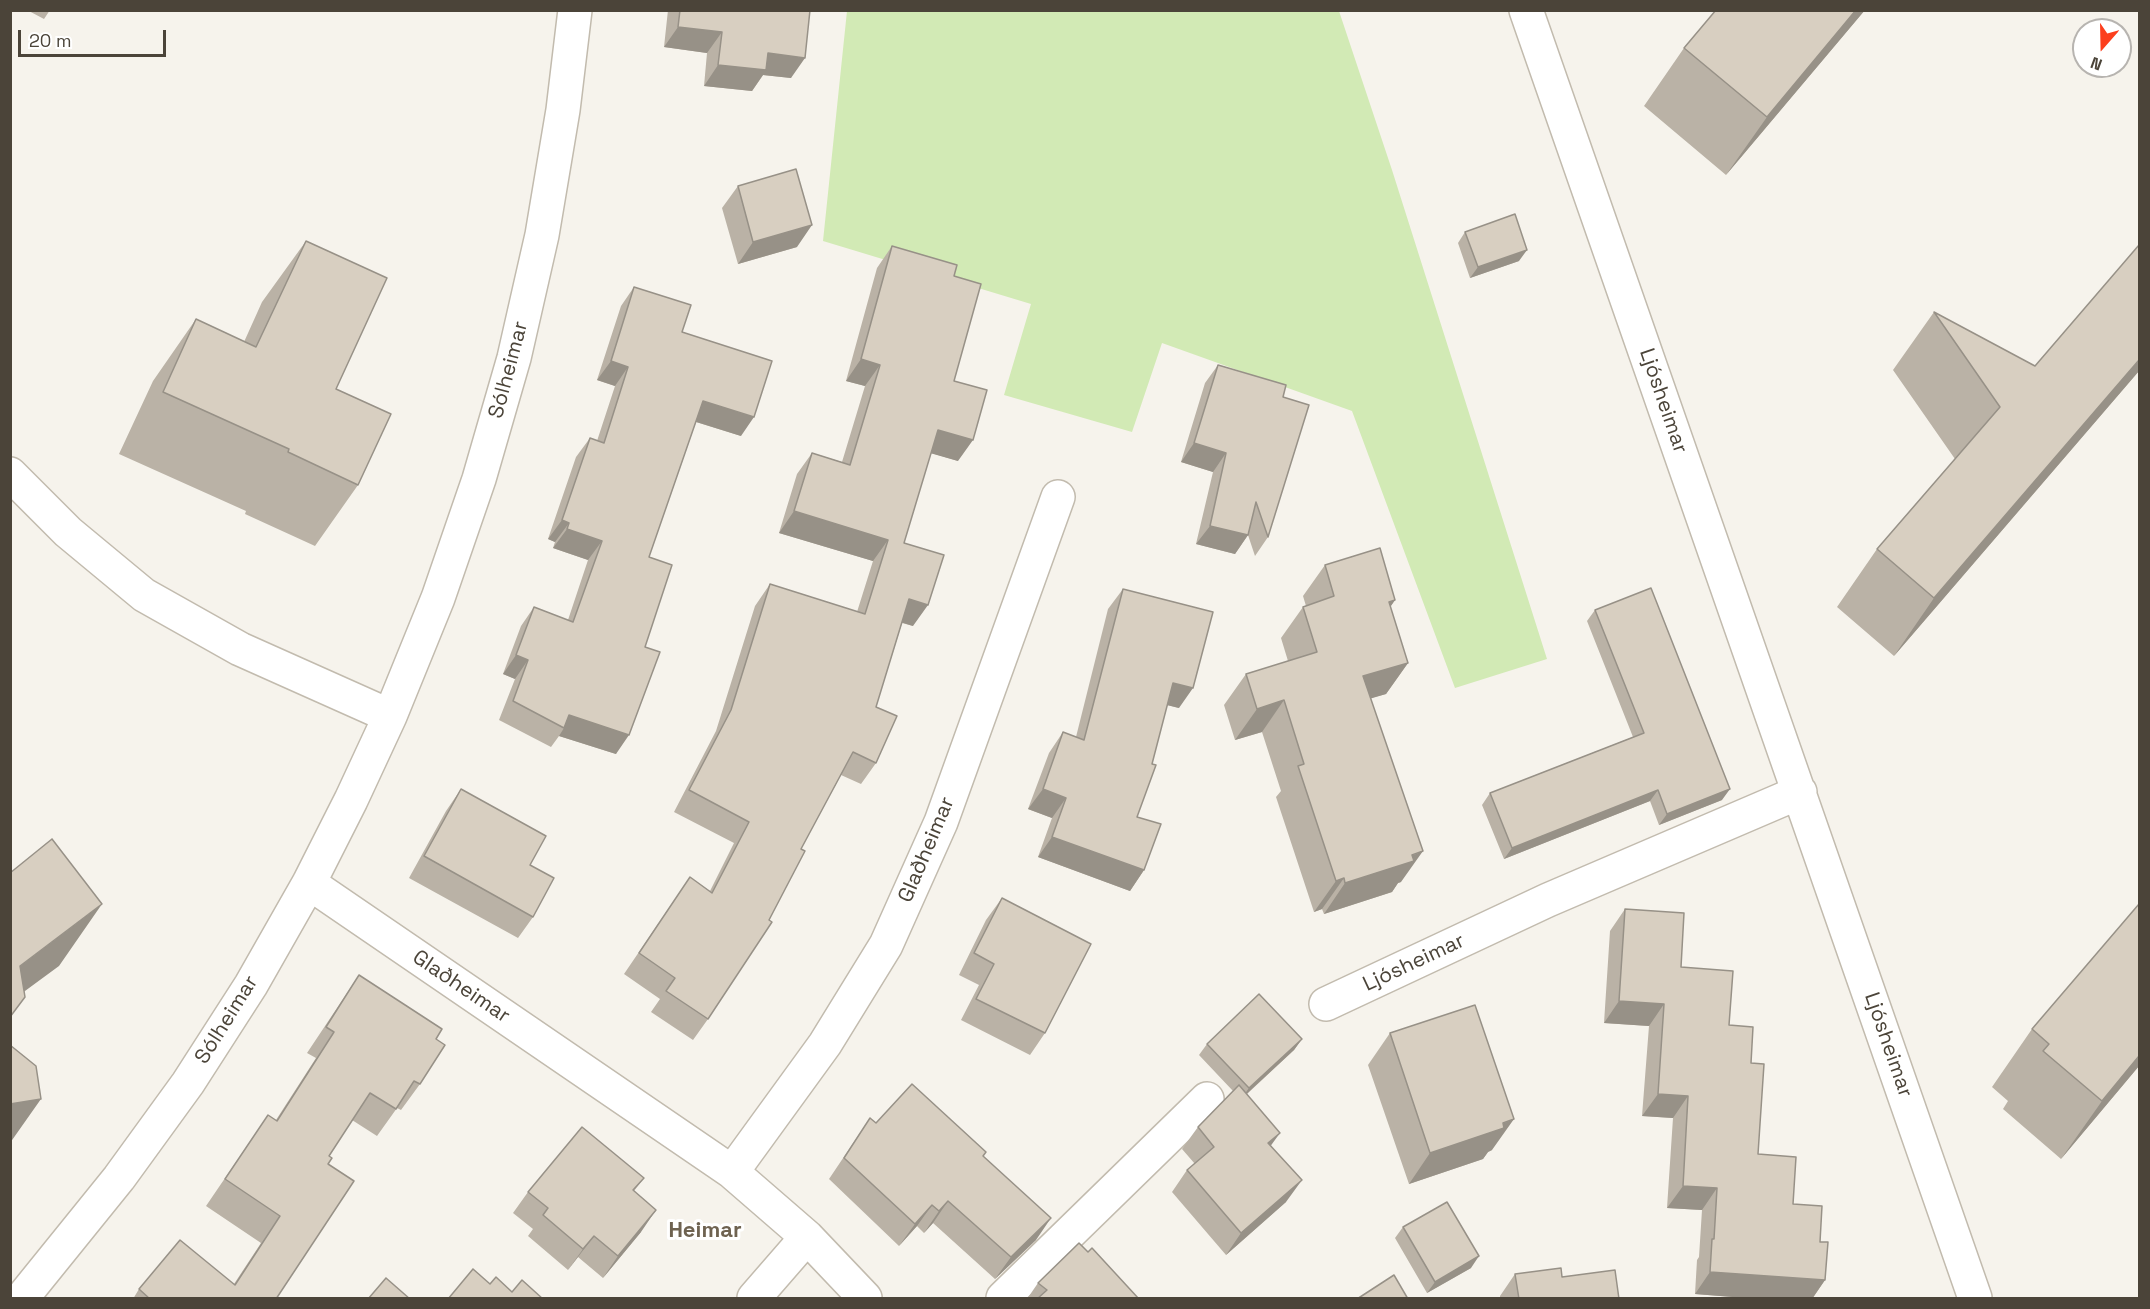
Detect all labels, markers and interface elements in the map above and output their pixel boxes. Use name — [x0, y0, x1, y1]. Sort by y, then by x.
scale bar — [21, 18, 170, 56]
north arrow — [2072, 18, 2132, 78]
text: 20 m — [29, 29, 72, 52]
text: N — [2088, 52, 2105, 75]
street label: Sólheimar — [484, 319, 534, 421]
street label: Ljósheimar — [1633, 345, 1693, 457]
street label: Glaðheimar — [893, 793, 961, 907]
street label: Ljósheimar — [1359, 929, 1469, 997]
street label: Glaðheimar — [407, 945, 515, 1029]
street label: Sólheimar — [190, 971, 264, 1069]
street label: Ljósheimar — [1858, 989, 1918, 1101]
district label: Heimar — [668, 1218, 742, 1244]

